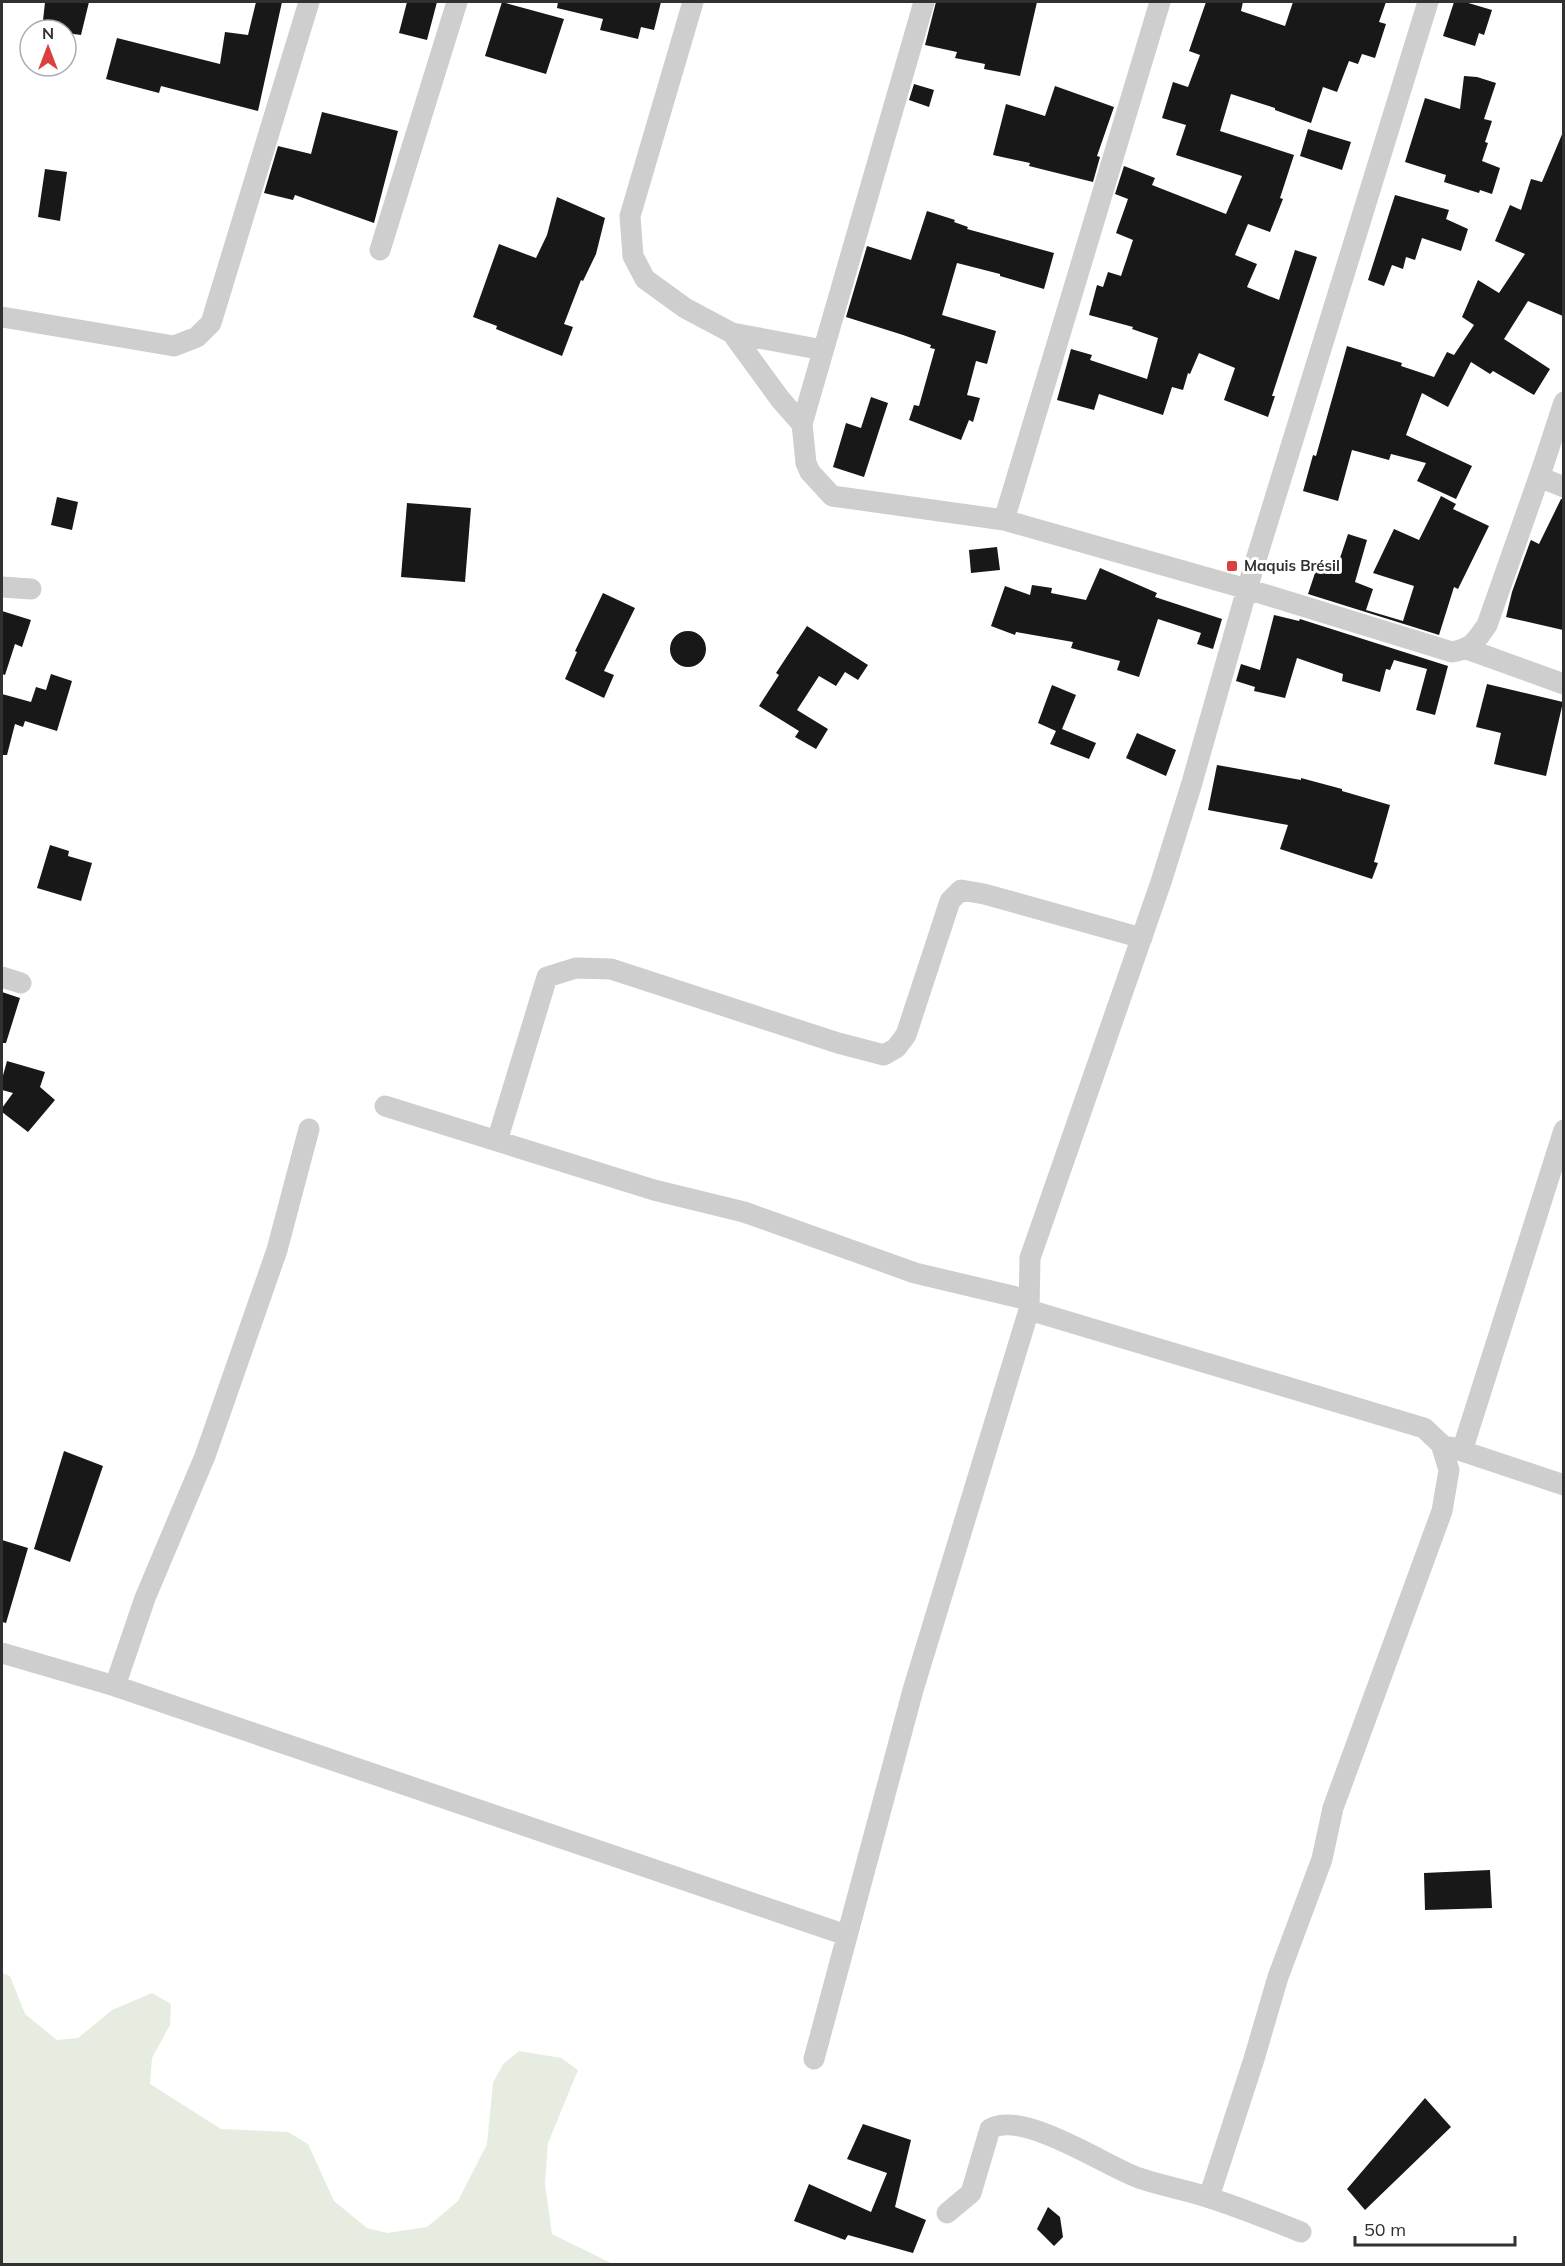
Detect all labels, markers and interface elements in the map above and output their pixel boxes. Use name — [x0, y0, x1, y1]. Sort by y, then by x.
north arrow — [18, 18, 78, 78]
text: N — [42, 23, 54, 43]
place label: Maquis Brésil — [1244, 556, 1340, 575]
marker: Maquis Brésil — [1225, 559, 1239, 573]
scale bar — [1355, 2209, 1516, 2247]
text: 50 m — [1364, 2218, 1406, 2241]

